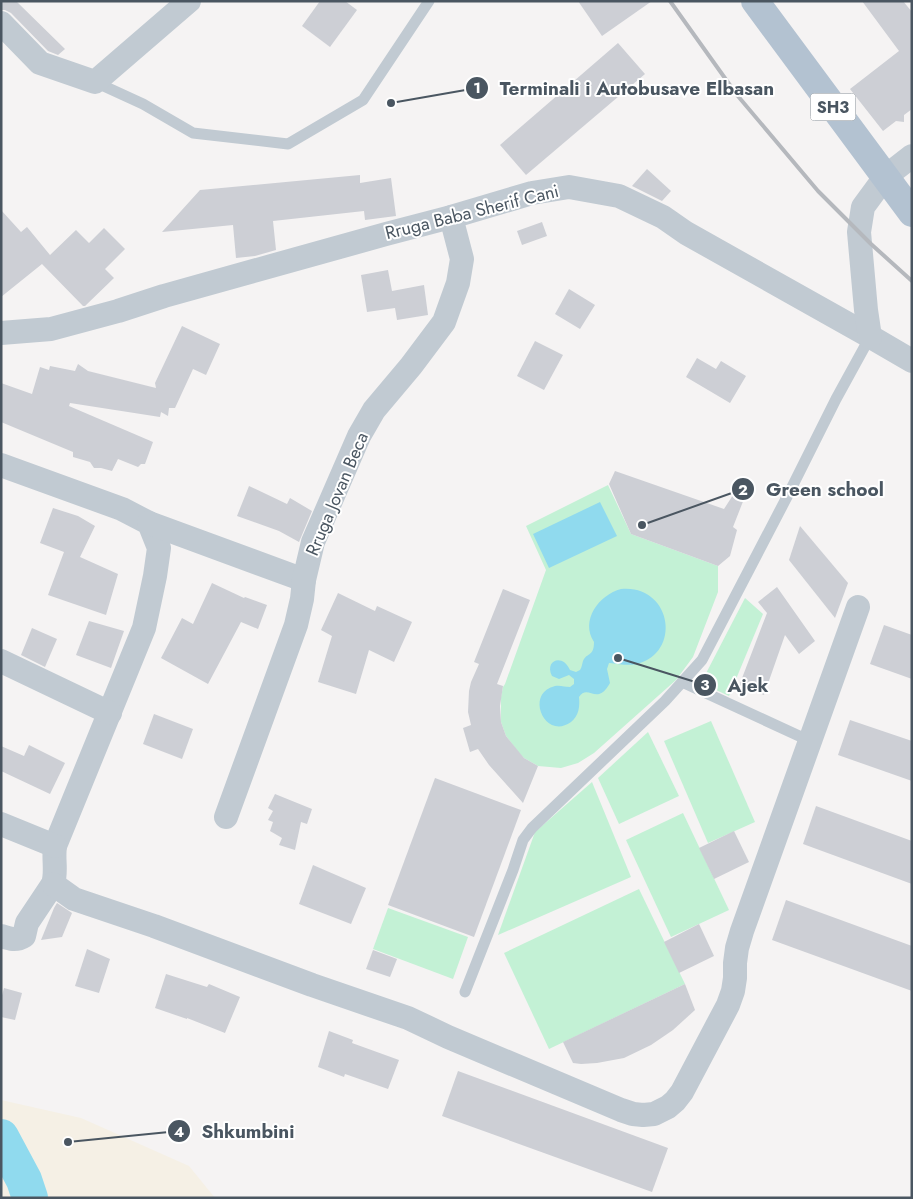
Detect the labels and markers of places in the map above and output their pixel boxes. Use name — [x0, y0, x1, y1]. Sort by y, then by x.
callout: Terminali i Autobusave Elbasan — [465, 71, 784, 105]
callout: Green school — [731, 472, 894, 506]
callout: Ajek — [693, 668, 779, 702]
callout: Shkumbini — [166, 1114, 304, 1148]

